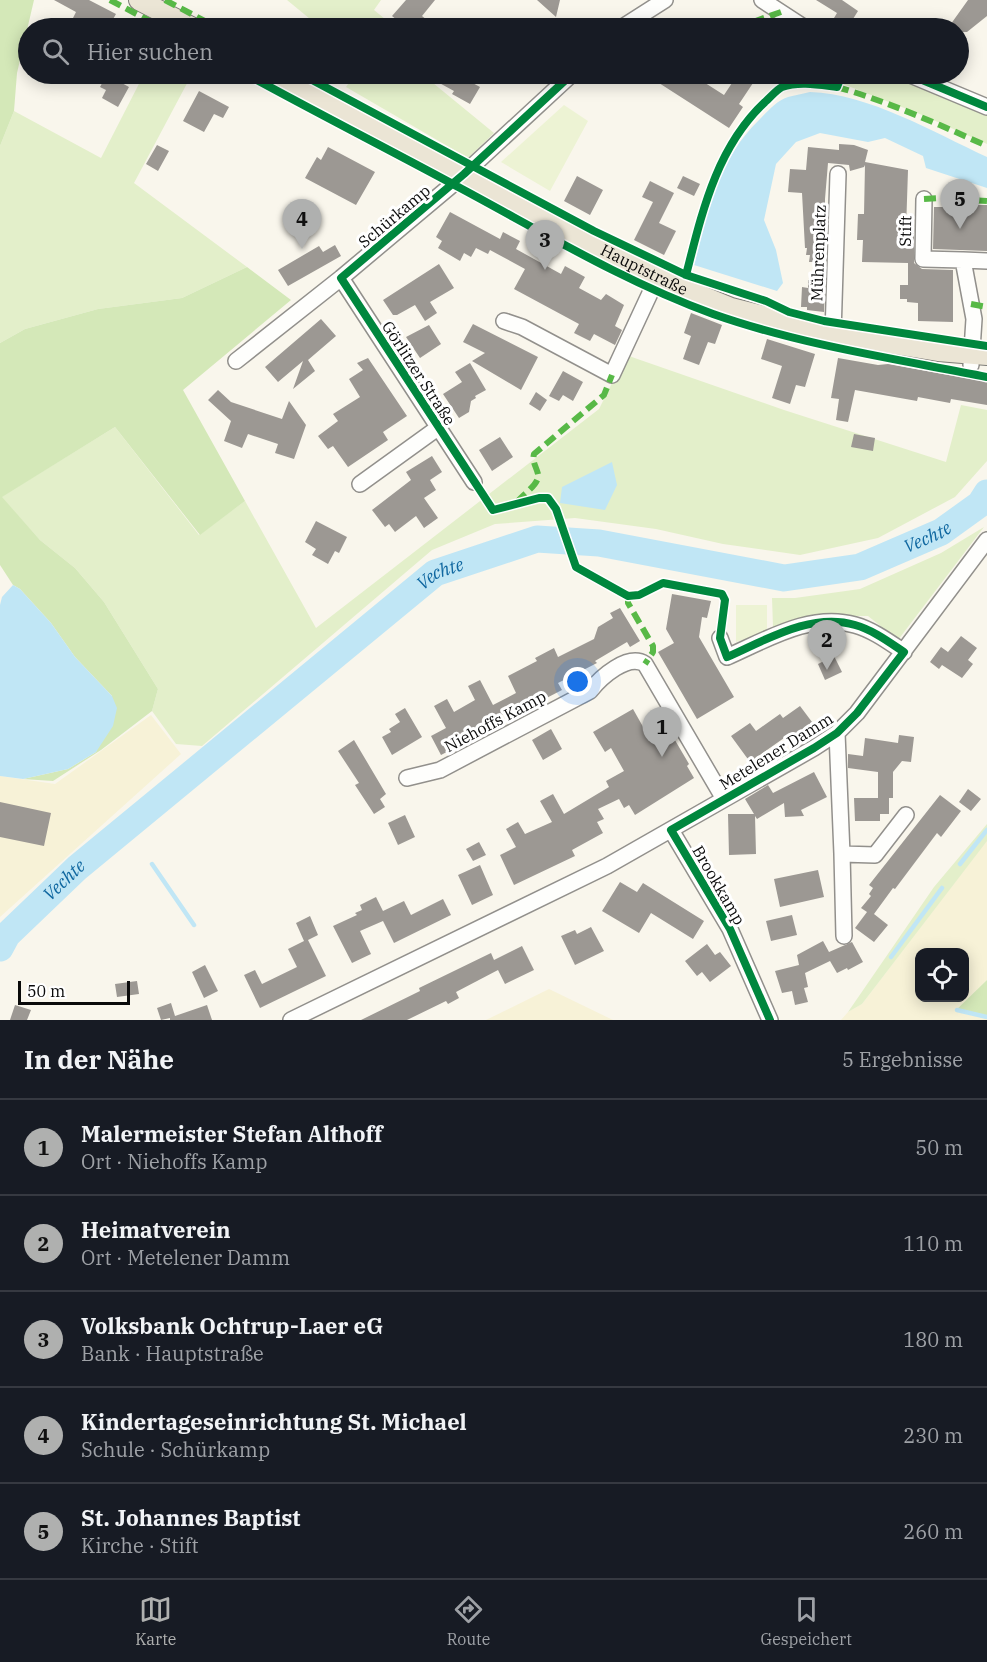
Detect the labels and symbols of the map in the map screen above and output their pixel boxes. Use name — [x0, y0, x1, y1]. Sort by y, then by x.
street label: Schürkamp — [354, 180, 434, 252]
pin: 5 — [940, 180, 980, 229]
pin: 4 — [282, 200, 322, 249]
street label: Mührenplatz — [806, 204, 830, 302]
street label: Stift — [895, 215, 915, 247]
pin: 3 — [526, 220, 564, 270]
street label: Hauptstraße — [597, 239, 691, 299]
street label: Görlitzer Straße — [378, 317, 460, 429]
water label: Vechte — [900, 516, 956, 558]
water label: Vechte — [411, 552, 466, 595]
pin: 2 — [808, 620, 846, 670]
your location — [563, 667, 592, 696]
street label: Niehoffs Kamp — [441, 686, 549, 756]
pin: 1 — [642, 708, 682, 757]
street label: Metelener Damm — [715, 708, 837, 794]
street label: Brookkamp — [688, 842, 750, 928]
water label: Vechte — [38, 854, 90, 905]
scale bar — [18, 978, 130, 1006]

